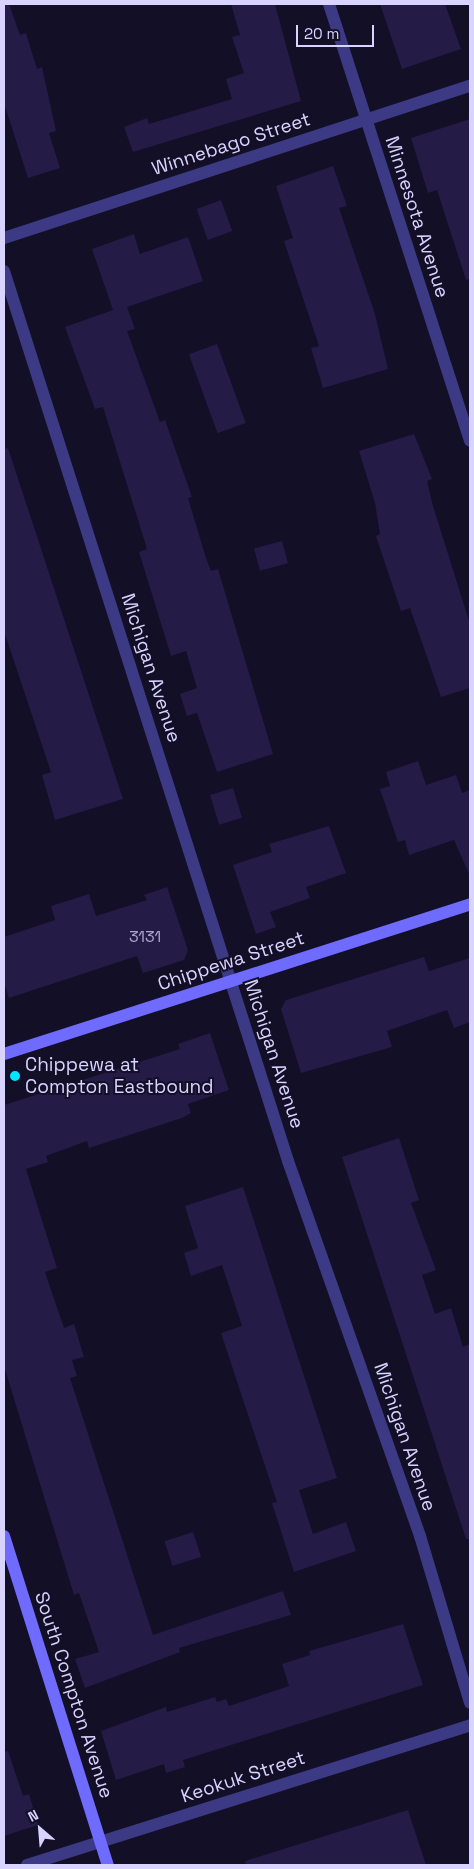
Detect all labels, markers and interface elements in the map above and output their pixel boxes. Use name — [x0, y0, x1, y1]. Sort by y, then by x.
scale bar — [299, 15, 376, 47]
text: 20 m — [304, 24, 339, 43]
street label: Winnebago Street — [149, 108, 313, 180]
street label: Minnesota Avenue — [380, 133, 454, 301]
street label: Michigan Avenue — [116, 591, 186, 745]
house number: 3131 — [129, 927, 161, 947]
street label: Chippewa Street — [155, 927, 307, 995]
street label: Michigan Avenue — [239, 977, 309, 1131]
place label: Chippewa at Compton Eastbound — [25, 1054, 213, 1098]
marker: Chippewa at Compton Eastbound — [9, 1070, 21, 1082]
street label: Michigan Avenue — [369, 1360, 441, 1514]
street label: South Compton Avenue — [30, 1589, 118, 1801]
street label: Keokuk Street — [178, 1746, 308, 1808]
north arrow — [15, 1804, 65, 1854]
text: N — [25, 1805, 41, 1826]

